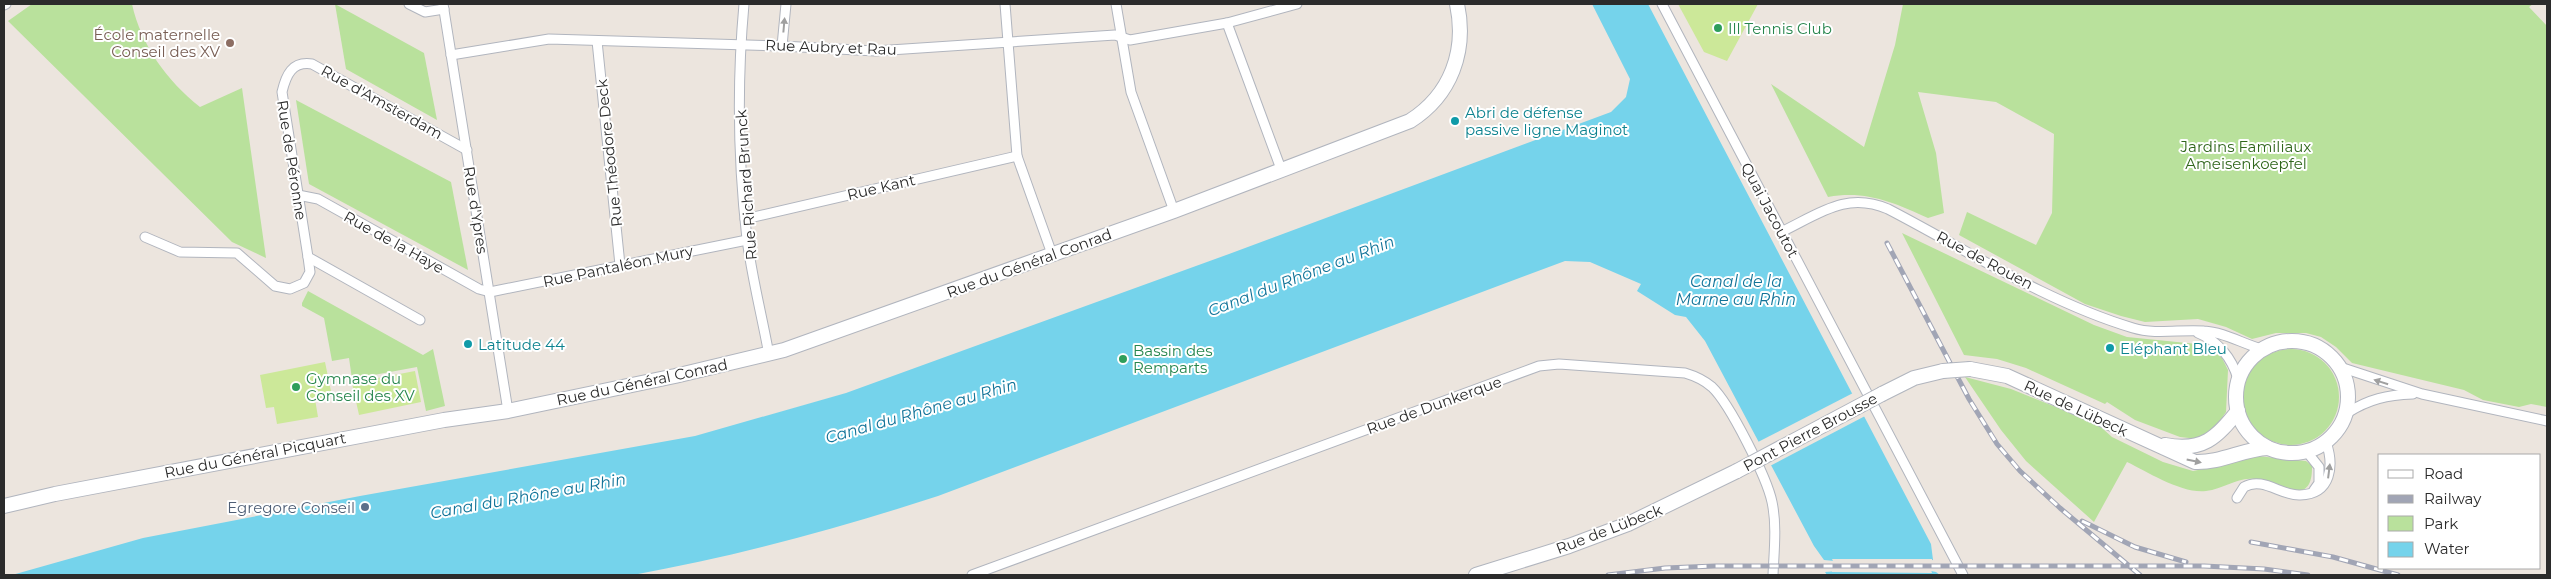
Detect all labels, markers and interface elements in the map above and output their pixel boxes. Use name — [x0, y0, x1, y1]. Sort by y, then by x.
one-way arrow — [780, 16, 788, 32]
place label: Ill Tennis Club — [1728, 19, 1832, 38]
marker: Ill Tennis Club — [1712, 22, 1724, 34]
place label: École maternelle Conseil des XV — [93, 25, 221, 61]
street label: Rue Aubry et Rau — [765, 35, 897, 59]
marker: École maternelle Conseil des XV — [224, 37, 236, 49]
street label: Rue d'Amsterdam — [318, 61, 446, 143]
street label: Rue Théodore Deck — [592, 78, 626, 228]
street label: Rue de Péronne — [273, 99, 311, 221]
place label: Abri de défense passive ligne Maginot — [1465, 103, 1628, 139]
street label: Rue Richard Brunck — [731, 109, 761, 261]
marker: Abri de défense passive ligne Maginot — [1449, 115, 1461, 127]
park label: Jardins Familiaux Ameisenkoepfel — [2180, 137, 2311, 173]
street label: Quai Jacoutot — [1737, 159, 1803, 261]
street label: Rue d'Ypres — [460, 165, 492, 255]
street label: Rue Kant — [845, 170, 917, 204]
street label: Rue de la Haye — [341, 207, 447, 277]
street label: Rue du Général Conrad — [944, 224, 1114, 302]
street label: Rue de Rouen — [1933, 227, 2037, 293]
water label: Canal du Rhône au Rhin — [1205, 232, 1397, 320]
street label: Rue Pantaléon Mury — [541, 241, 696, 291]
water label: Canal de la Marne au Rhin — [1676, 272, 1796, 309]
place label: Latitude 44 — [478, 335, 565, 354]
marker: Latitude 44 — [462, 338, 474, 350]
place label: Eléphant Bleu — [2120, 339, 2227, 358]
place label: Bassin des Remparts — [1133, 341, 1212, 377]
marker: Eléphant Bleu — [2104, 342, 2116, 354]
marker: Bassin des Remparts — [1117, 353, 1129, 365]
street label: Rue du Général Conrad — [555, 355, 729, 409]
place label: Gymnase du Conseil des XV — [306, 369, 415, 405]
street label: Rue de Dunkerque — [1364, 372, 1504, 438]
water label: Canal du Rhône au Rhin — [823, 375, 1019, 447]
street label: Rue de Lübeck — [2021, 376, 2131, 440]
one-way arrow — [2373, 377, 2388, 385]
marker: Gymnase du Conseil des XV — [290, 381, 302, 393]
street label: Pont Pierre Brousse — [1740, 389, 1880, 475]
street label: Rue du Général Picquart — [163, 428, 347, 482]
legend — [2378, 454, 2541, 569]
one-way arrow — [2186, 457, 2202, 465]
one-way arrow — [2325, 462, 2333, 478]
text: Road — [2424, 464, 2463, 483]
water label: Canal du Rhône au Rhin — [429, 469, 627, 523]
text: Railway — [2424, 489, 2482, 508]
place label: Egregore Conseil — [227, 498, 355, 517]
street label: Rue de Lübeck — [1553, 500, 1665, 558]
marker: Egregore Conseil — [359, 501, 371, 513]
text: Park — [2424, 514, 2458, 533]
text: Water — [2424, 539, 2470, 558]

